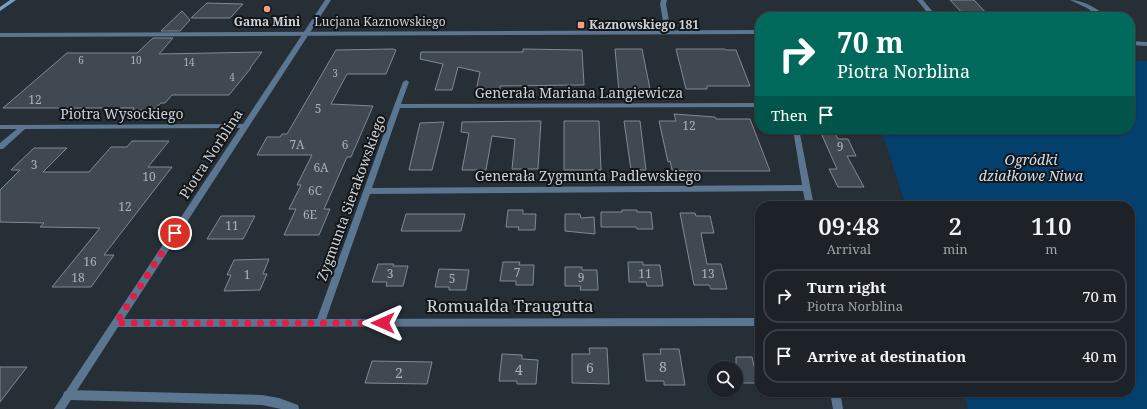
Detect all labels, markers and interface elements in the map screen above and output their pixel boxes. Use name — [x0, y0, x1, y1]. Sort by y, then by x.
marker: Gama Mini — [262, 4, 272, 14]
place label: Gama Mini — [234, 13, 301, 30]
street label: Lucjana Kaznowskiego — [314, 13, 446, 30]
place label: Kaznowskiego 181 — [589, 16, 699, 33]
marker: Kaznowskiego 181 — [576, 20, 586, 30]
text: 70 m — [837, 23, 904, 61]
icon: right — [771, 28, 823, 80]
house number: 6 — [78, 53, 84, 67]
house number: 10 — [130, 53, 142, 67]
house number: 14 — [183, 55, 195, 69]
text: Piotra Norblina — [837, 59, 970, 83]
house number: 3 — [332, 66, 338, 80]
house number: 4 — [229, 70, 235, 84]
street label: Generała Mariana Langiewicza — [475, 83, 683, 102]
house number: 12 — [28, 91, 42, 108]
house number: 5 — [315, 100, 321, 117]
street label: Piotra Wysockiego — [60, 104, 184, 123]
icon: arrive — [815, 104, 837, 126]
street label: Piotra Norblina — [174, 105, 247, 202]
text: Then — [771, 105, 807, 125]
street label: Zygmunta Sierakowskiego — [312, 112, 389, 283]
house number: 12 — [682, 117, 696, 134]
house number: 7A — [289, 136, 305, 153]
house number: 6 — [342, 136, 349, 153]
house number: 9 — [837, 138, 843, 155]
park label: Ogródki działkowe Niwa — [979, 150, 1084, 185]
house number: 3 — [31, 156, 38, 173]
house number: 6A — [313, 159, 329, 176]
street label: Generała Zygmunta Padlewskiego — [475, 166, 701, 185]
house number: 10 — [142, 168, 156, 185]
house number: 6C — [308, 182, 322, 199]
house number: 12 — [118, 198, 132, 215]
house number: 6E — [303, 206, 317, 223]
text: 09:48 — [818, 209, 880, 242]
text: 2 — [949, 209, 962, 242]
text: 110 — [1031, 209, 1072, 242]
pin — [158, 216, 192, 250]
house number: 11 — [225, 217, 239, 234]
icon: arrive — [164, 222, 186, 244]
text: Arrival — [827, 240, 871, 258]
text: min — [943, 240, 968, 258]
text: m — [1045, 240, 1057, 258]
house number: 16 — [83, 253, 97, 270]
house number: 7 — [514, 264, 521, 281]
house number: 3 — [387, 265, 394, 282]
house number: 11 — [638, 265, 652, 282]
house number: 13 — [701, 265, 715, 282]
house number: 1 — [244, 266, 250, 283]
house number: 18 — [71, 269, 85, 286]
house number: 9 — [578, 269, 584, 286]
house number: 5 — [449, 270, 455, 287]
text: Turn right — [807, 277, 886, 297]
icon: right — [773, 285, 795, 307]
text: 70 m — [1082, 286, 1117, 306]
street label: Romualda Traugutta — [426, 294, 594, 317]
text: Piotra Norblina — [807, 297, 903, 315]
position arrow — [362, 302, 404, 344]
icon: arrive — [773, 345, 795, 367]
text: Arrive at destination — [807, 346, 966, 366]
text: 40 m — [1082, 346, 1117, 366]
house number: 8 — [659, 357, 667, 376]
house number: 6 — [586, 358, 594, 377]
house number: 4 — [515, 360, 523, 379]
map controls — [707, 361, 743, 397]
button: search — [707, 361, 743, 397]
house number: 2 — [395, 363, 403, 382]

